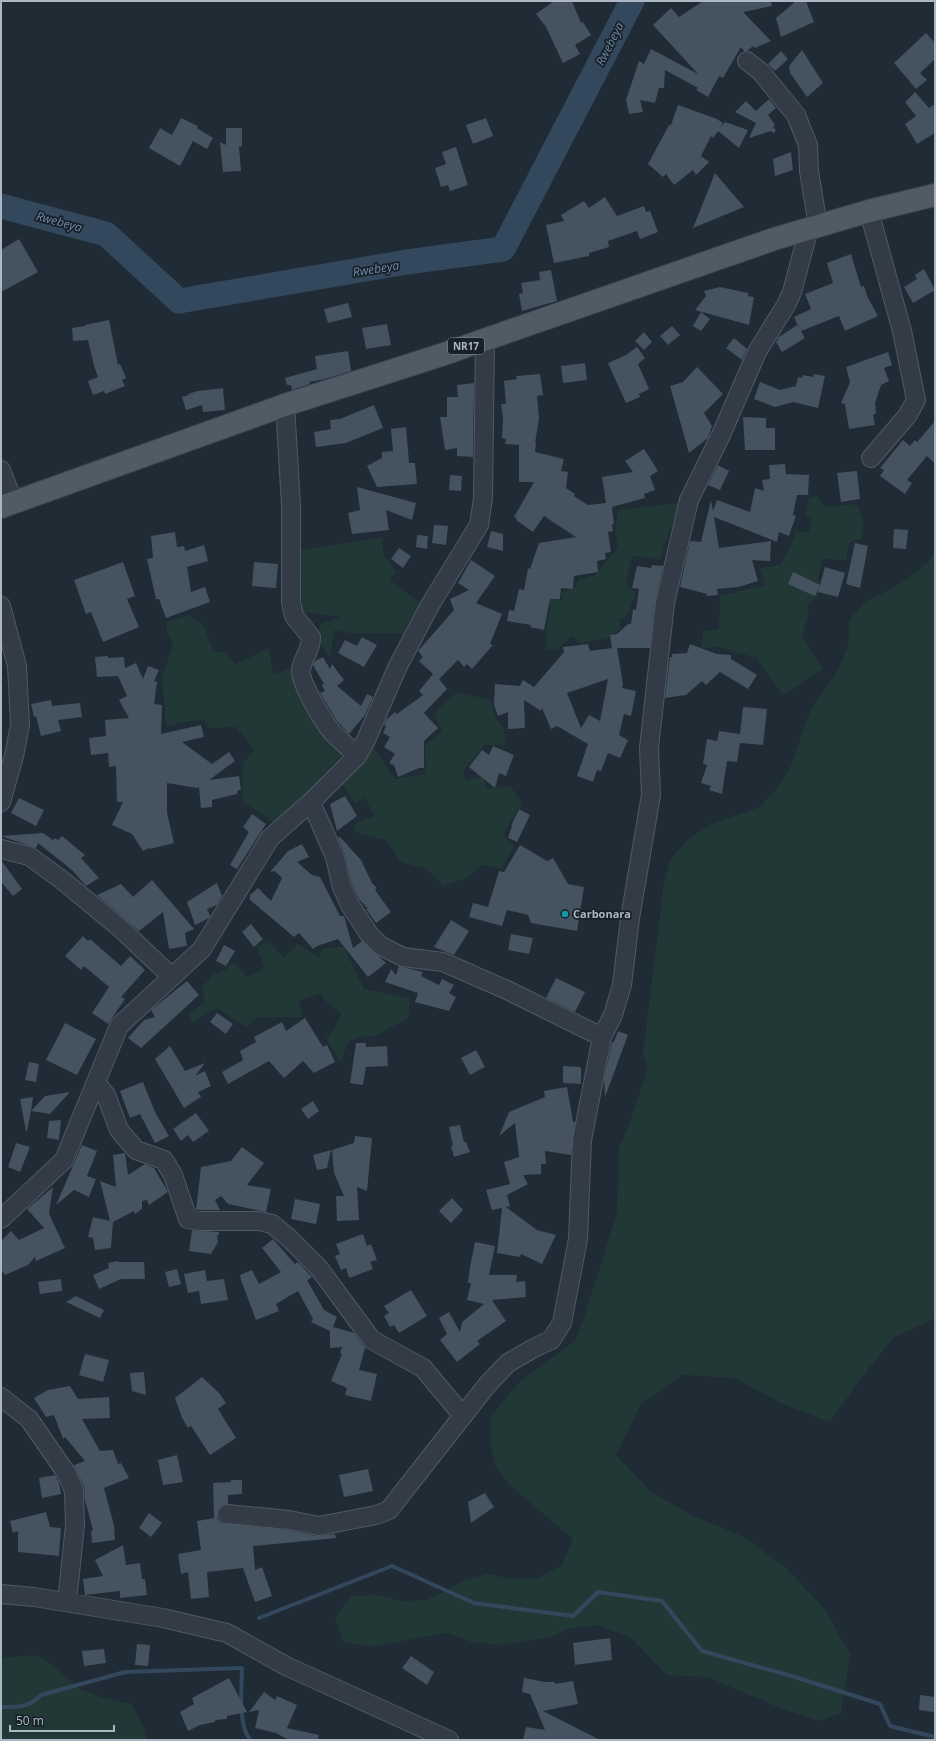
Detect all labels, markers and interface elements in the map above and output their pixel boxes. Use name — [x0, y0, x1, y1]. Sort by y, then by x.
water label: Rwebeya — [591, 19, 628, 68]
water label: Rwebeya — [34, 207, 84, 236]
water label: Rwebeya — [352, 256, 400, 281]
road number: NR17 — [448, 338, 484, 354]
place label: Carbonara — [573, 906, 631, 921]
marker: Carbonara — [560, 909, 570, 919]
scale bar — [10, 1707, 114, 1733]
text: 50 m — [16, 1712, 44, 1729]

